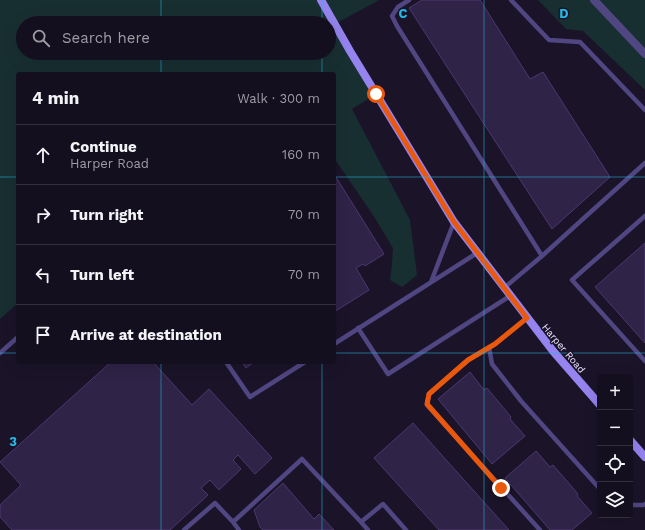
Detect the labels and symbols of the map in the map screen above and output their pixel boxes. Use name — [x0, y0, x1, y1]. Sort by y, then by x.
text: C — [399, 6, 408, 21]
text: D — [559, 6, 569, 21]
route start — [367, 85, 385, 103]
street label: Harper Road — [540, 322, 587, 375]
text: 3 — [9, 434, 17, 449]
route end — [492, 479, 510, 497]

